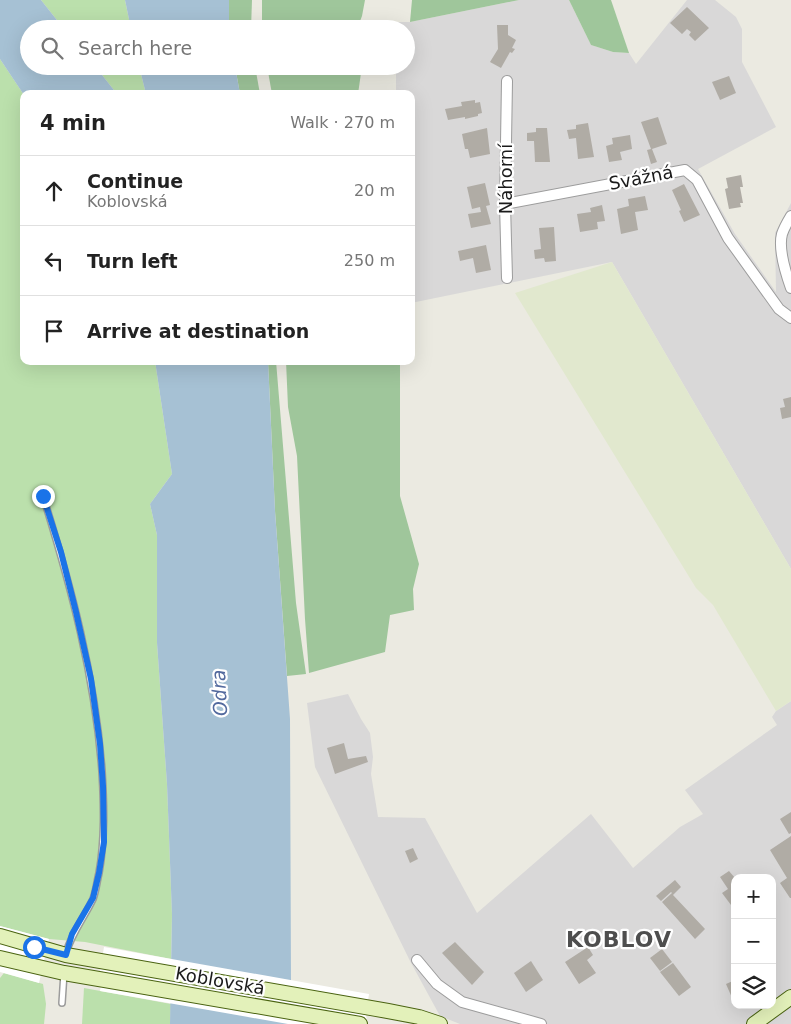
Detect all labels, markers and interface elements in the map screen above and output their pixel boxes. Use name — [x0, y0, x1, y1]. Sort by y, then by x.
search box — [20, 20, 415, 75]
icon: search — [38, 34, 66, 62]
text: Search here — [78, 37, 192, 59]
text: 4 min — [40, 111, 106, 135]
text: Walk · 270 m — [290, 113, 395, 132]
street label: Náhorní — [495, 143, 516, 214]
street label: Svážná — [607, 161, 675, 194]
text: Continue — [87, 170, 183, 192]
icon: ahead — [40, 177, 68, 205]
text: 20 m — [354, 181, 395, 200]
text: Koblovská — [87, 192, 167, 211]
icon: left — [40, 247, 68, 275]
text: Turn left — [87, 250, 178, 272]
text: 250 m — [344, 251, 395, 270]
icon: arrive — [40, 317, 68, 345]
text: Arrive at destination — [87, 320, 309, 342]
route end — [32, 485, 55, 508]
water label: Odra — [207, 669, 231, 717]
map controls — [731, 874, 776, 1009]
button: + — [731, 874, 776, 919]
button: − — [731, 919, 776, 964]
district label: KOBLOV — [566, 927, 672, 952]
route start — [23, 936, 46, 959]
street label: Koblovská — [174, 962, 266, 999]
button: layers — [731, 964, 776, 1009]

